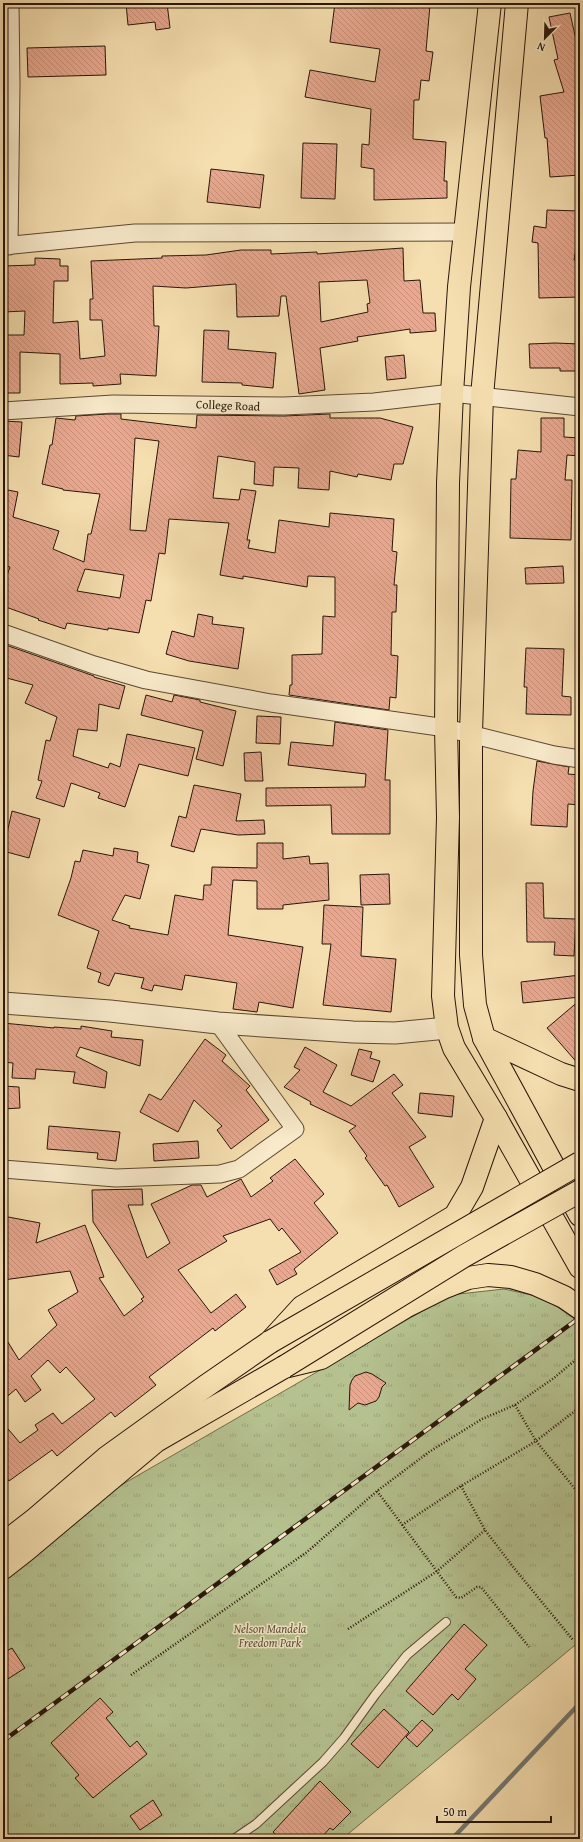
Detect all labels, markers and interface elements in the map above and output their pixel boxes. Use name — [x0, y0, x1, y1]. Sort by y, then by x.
north arrow — [525, 18, 565, 58]
text: N — [534, 38, 548, 56]
street label: College Road — [196, 395, 261, 415]
park label: Nelson Mandela Freedom Park — [234, 1620, 307, 1651]
scale bar — [437, 1798, 551, 1824]
text: 50 m — [443, 1803, 467, 1820]

